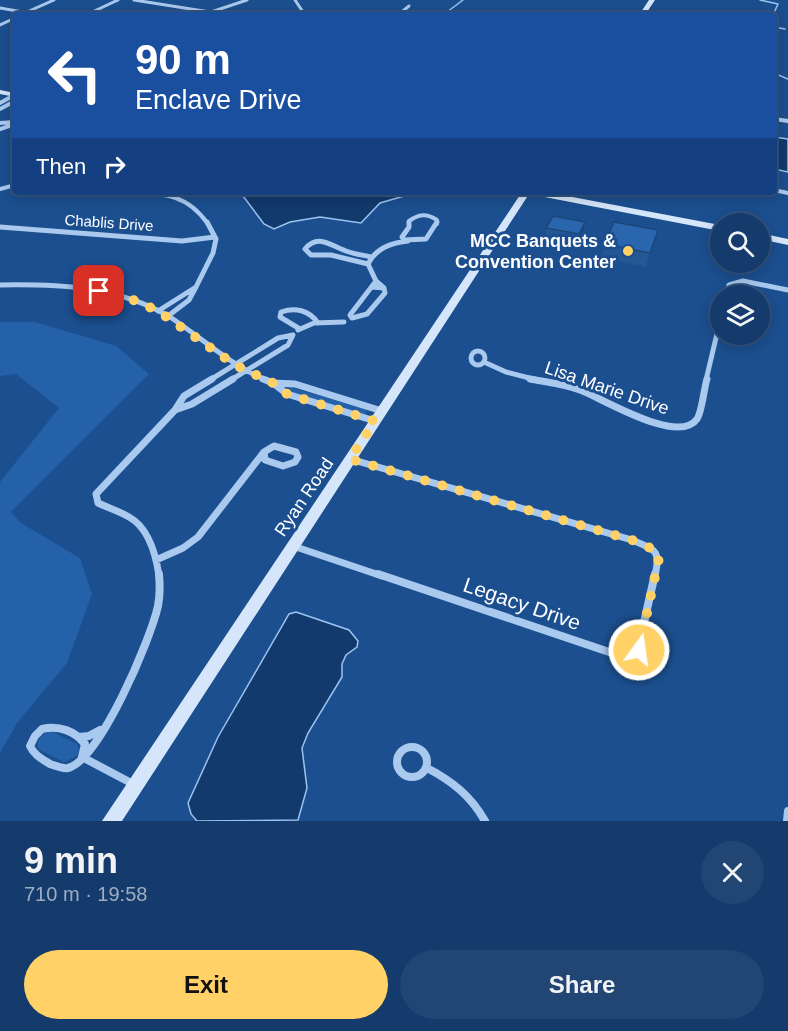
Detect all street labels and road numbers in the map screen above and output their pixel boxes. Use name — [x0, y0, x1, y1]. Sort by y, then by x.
street label: Chablis Drive — [64, 211, 154, 234]
street label: Lisa Marie Drive — [542, 357, 672, 419]
street label: Ryan Road — [271, 454, 337, 540]
street label: Legacy Drive — [460, 573, 584, 634]

